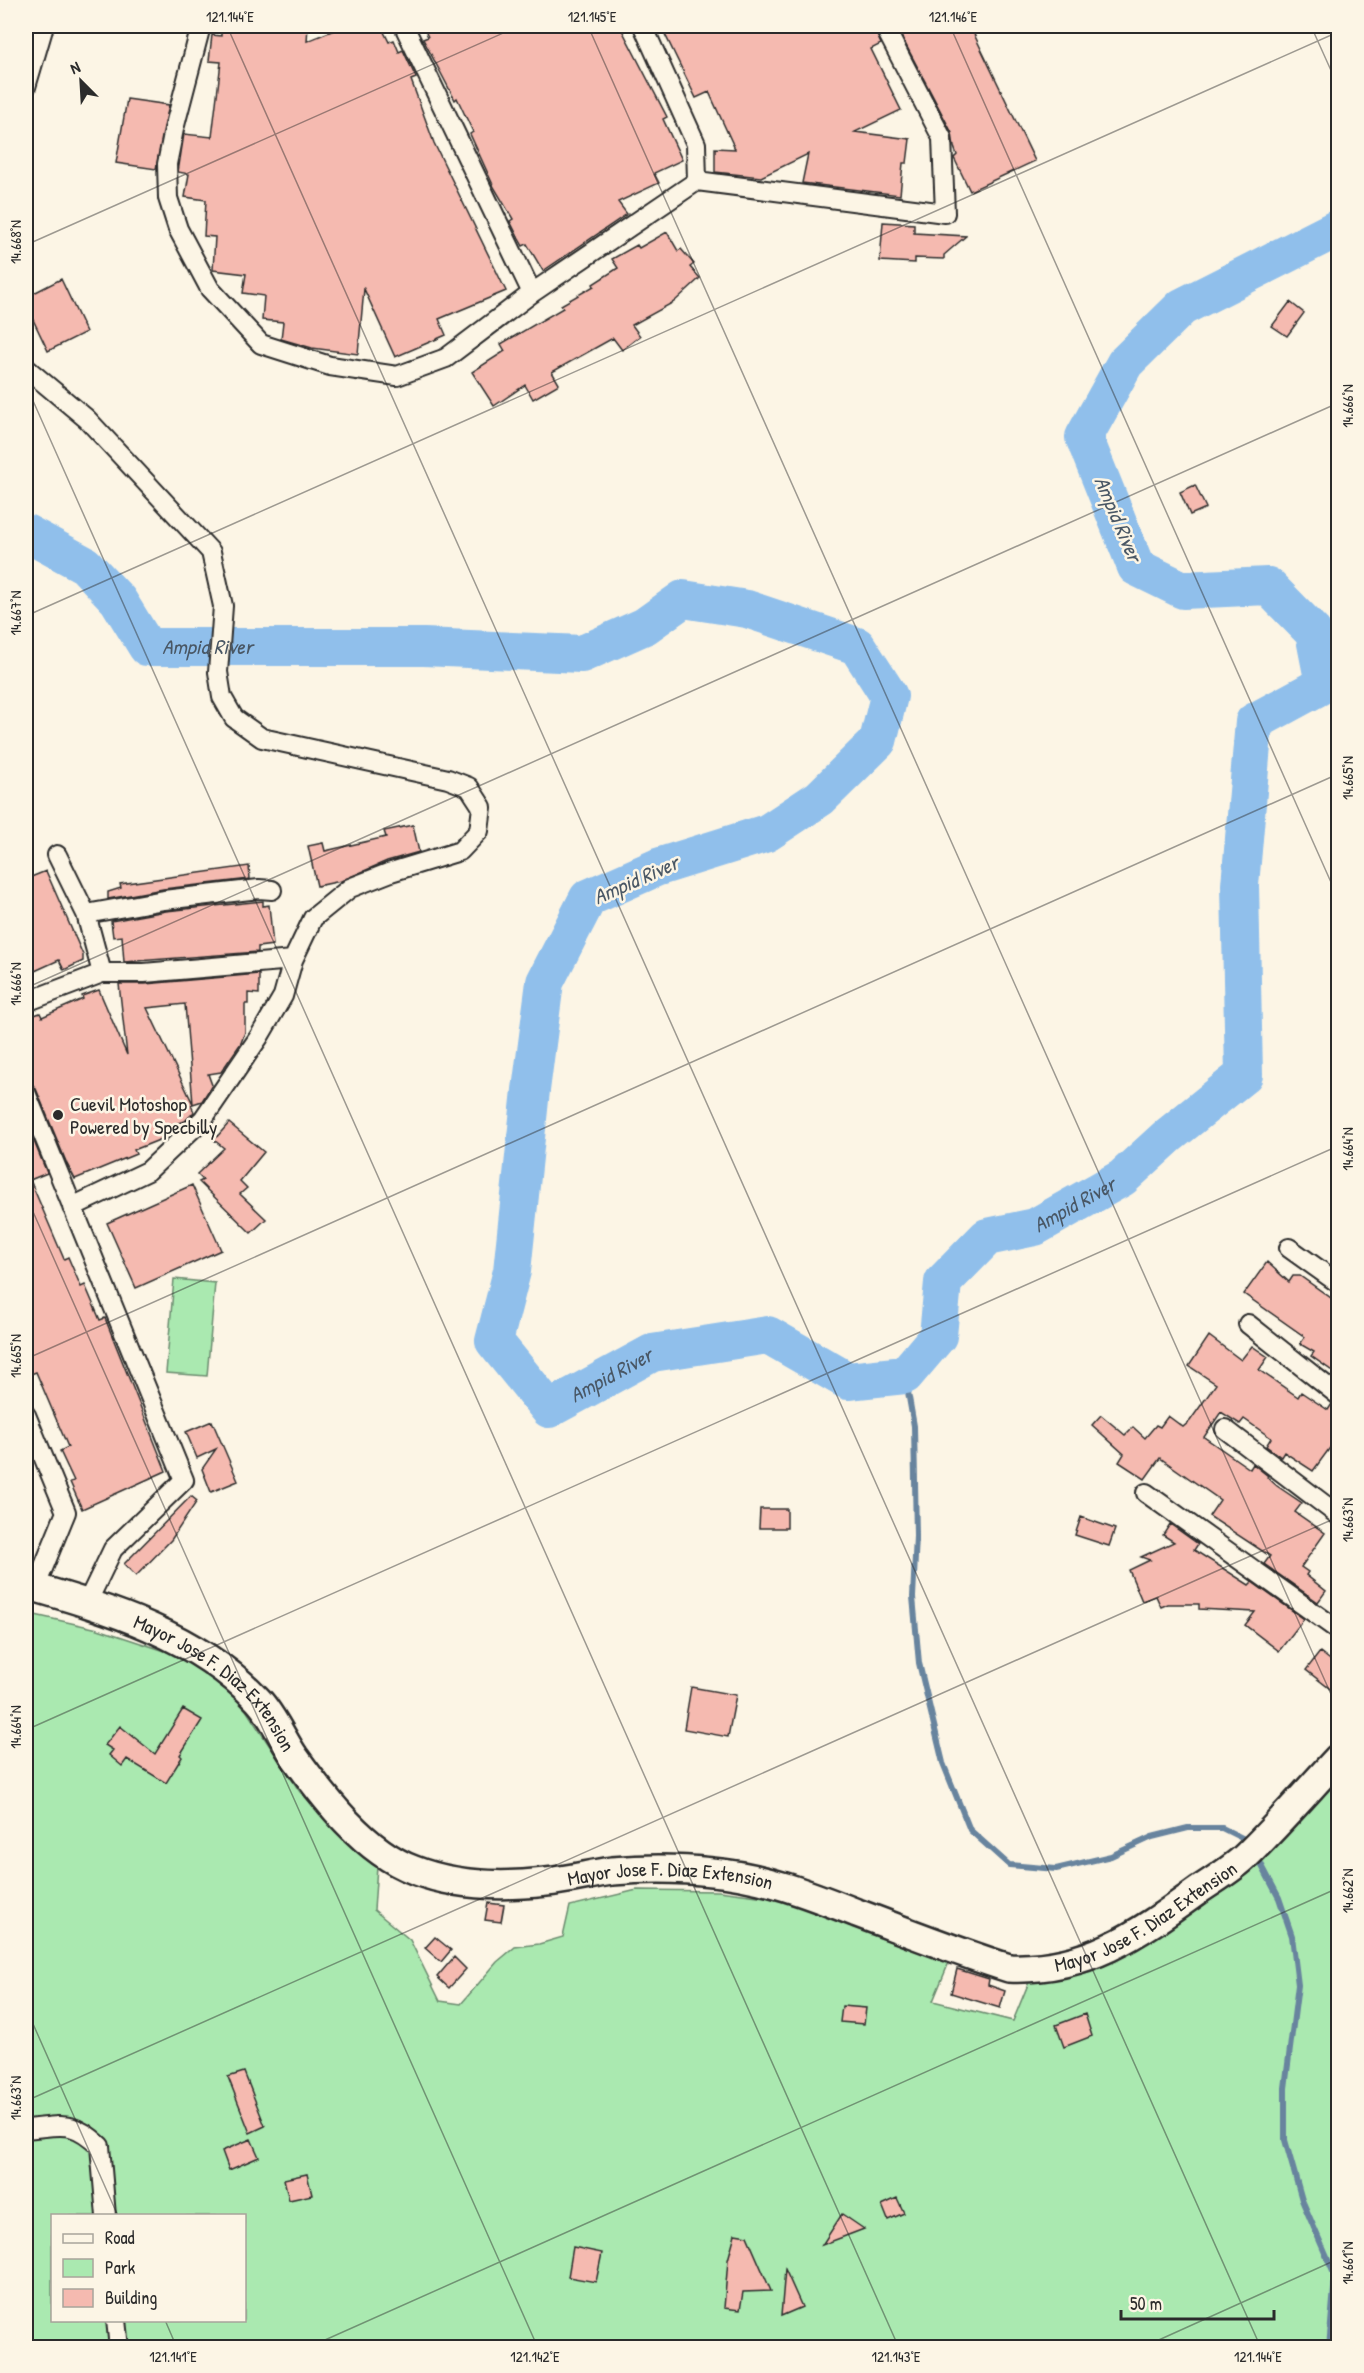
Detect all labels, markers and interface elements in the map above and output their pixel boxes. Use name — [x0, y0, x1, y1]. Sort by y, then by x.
text: 121.144°E — [206, 6, 254, 27]
text: 121.145°E — [568, 6, 617, 27]
text: 121.146°E — [929, 6, 978, 27]
north arrow — [51, 51, 111, 111]
text: N — [67, 55, 84, 79]
text: 14.668°N — [5, 220, 26, 264]
text: 14.666°N — [1337, 384, 1358, 428]
water label: Ampid River — [1087, 472, 1151, 569]
text: 14.667°N — [5, 590, 26, 636]
water label: Ampid River — [162, 632, 256, 661]
text: 14.665°N — [1337, 756, 1358, 800]
water label: Ampid River — [589, 847, 686, 911]
text: 14.666°N — [5, 962, 26, 1006]
place label: Cuevil Motoshop Powered by Specbilly — [70, 1090, 218, 1140]
marker: Cuevil Motoshop Powered by Specbilly — [51, 1108, 65, 1122]
text: 14.664°N — [1337, 1127, 1358, 1171]
water label: Ampid River — [1028, 1168, 1123, 1239]
text: 14.665°N — [5, 1334, 26, 1378]
water label: Ampid River — [564, 1339, 660, 1409]
text: 14.663°N — [1337, 1498, 1358, 1542]
street label: Mayor Jose F. Diaz Extension — [130, 1608, 302, 1756]
text: 14.664°N — [5, 1705, 26, 1749]
street label: Mayor Jose F. Diaz Extension — [565, 1855, 776, 1896]
street label: Mayor Jose F. Diaz Extension — [1052, 1855, 1242, 1978]
text: 14.662°N — [1337, 1869, 1358, 1913]
text: 14.663°N — [5, 2076, 26, 2120]
legend — [51, 2214, 246, 2322]
text: Road — [105, 2225, 135, 2250]
text: 14.661°N — [1337, 2241, 1358, 2285]
text: Park — [105, 2255, 136, 2280]
scale bar — [1121, 2283, 1274, 2321]
text: Building — [105, 2285, 157, 2310]
text: 50 m — [1130, 2291, 1162, 2316]
text: 121.141°E — [149, 2346, 197, 2367]
text: 121.142°E — [510, 2346, 560, 2367]
text: 121.143°E — [871, 2346, 921, 2367]
text: 121.144°E — [1234, 2346, 1282, 2367]

